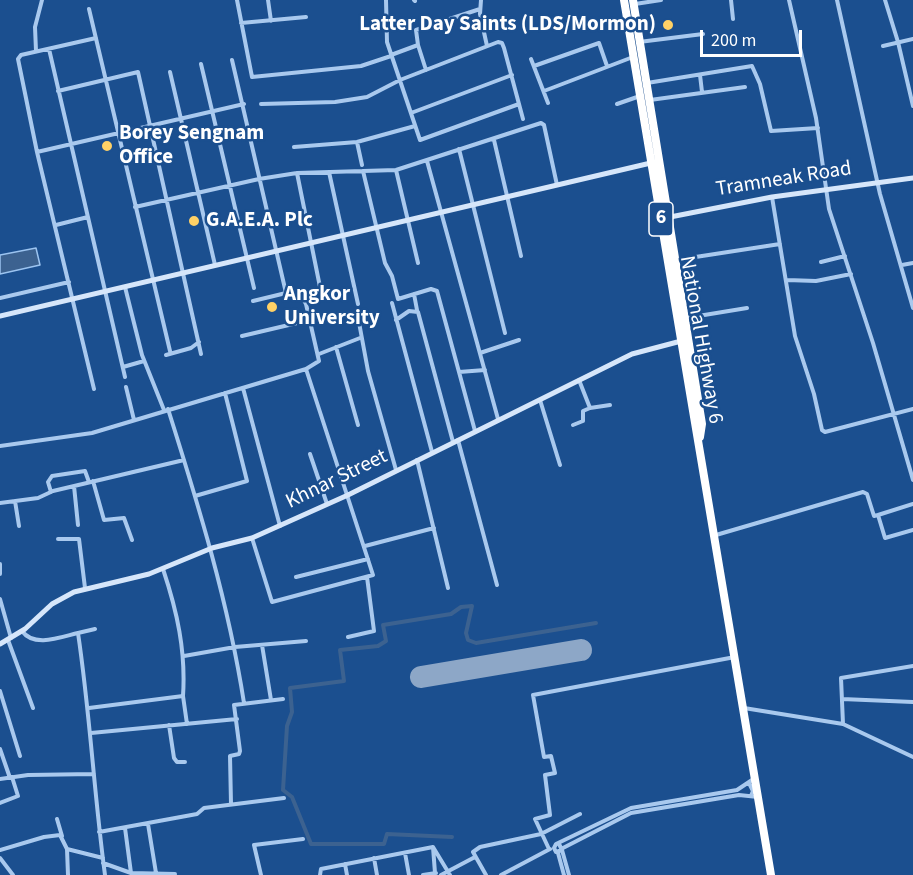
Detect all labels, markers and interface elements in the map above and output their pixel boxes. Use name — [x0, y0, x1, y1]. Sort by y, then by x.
place label: Latter Day Saints (LDS/Mormon) — [359, 12, 656, 38]
marker: Latter Day Saints (LDS/Mormon) — [661, 18, 675, 32]
scale bar — [703, 18, 805, 56]
text: 200 m — [711, 28, 756, 53]
place label: Borey Sengnam Office — [119, 121, 264, 171]
marker: Borey Sengnam Office — [100, 139, 114, 153]
street label: Tramneak Road — [714, 157, 854, 203]
road number: 6 — [649, 202, 673, 236]
place label: G.A.E.A. Plc — [206, 208, 313, 234]
marker: G.A.E.A. Plc — [187, 214, 201, 228]
street label: National Highway 6 — [673, 254, 727, 426]
place label: Angkor University — [284, 282, 380, 332]
marker: Angkor University — [265, 300, 279, 314]
street label: Khnar Street — [282, 445, 392, 515]

